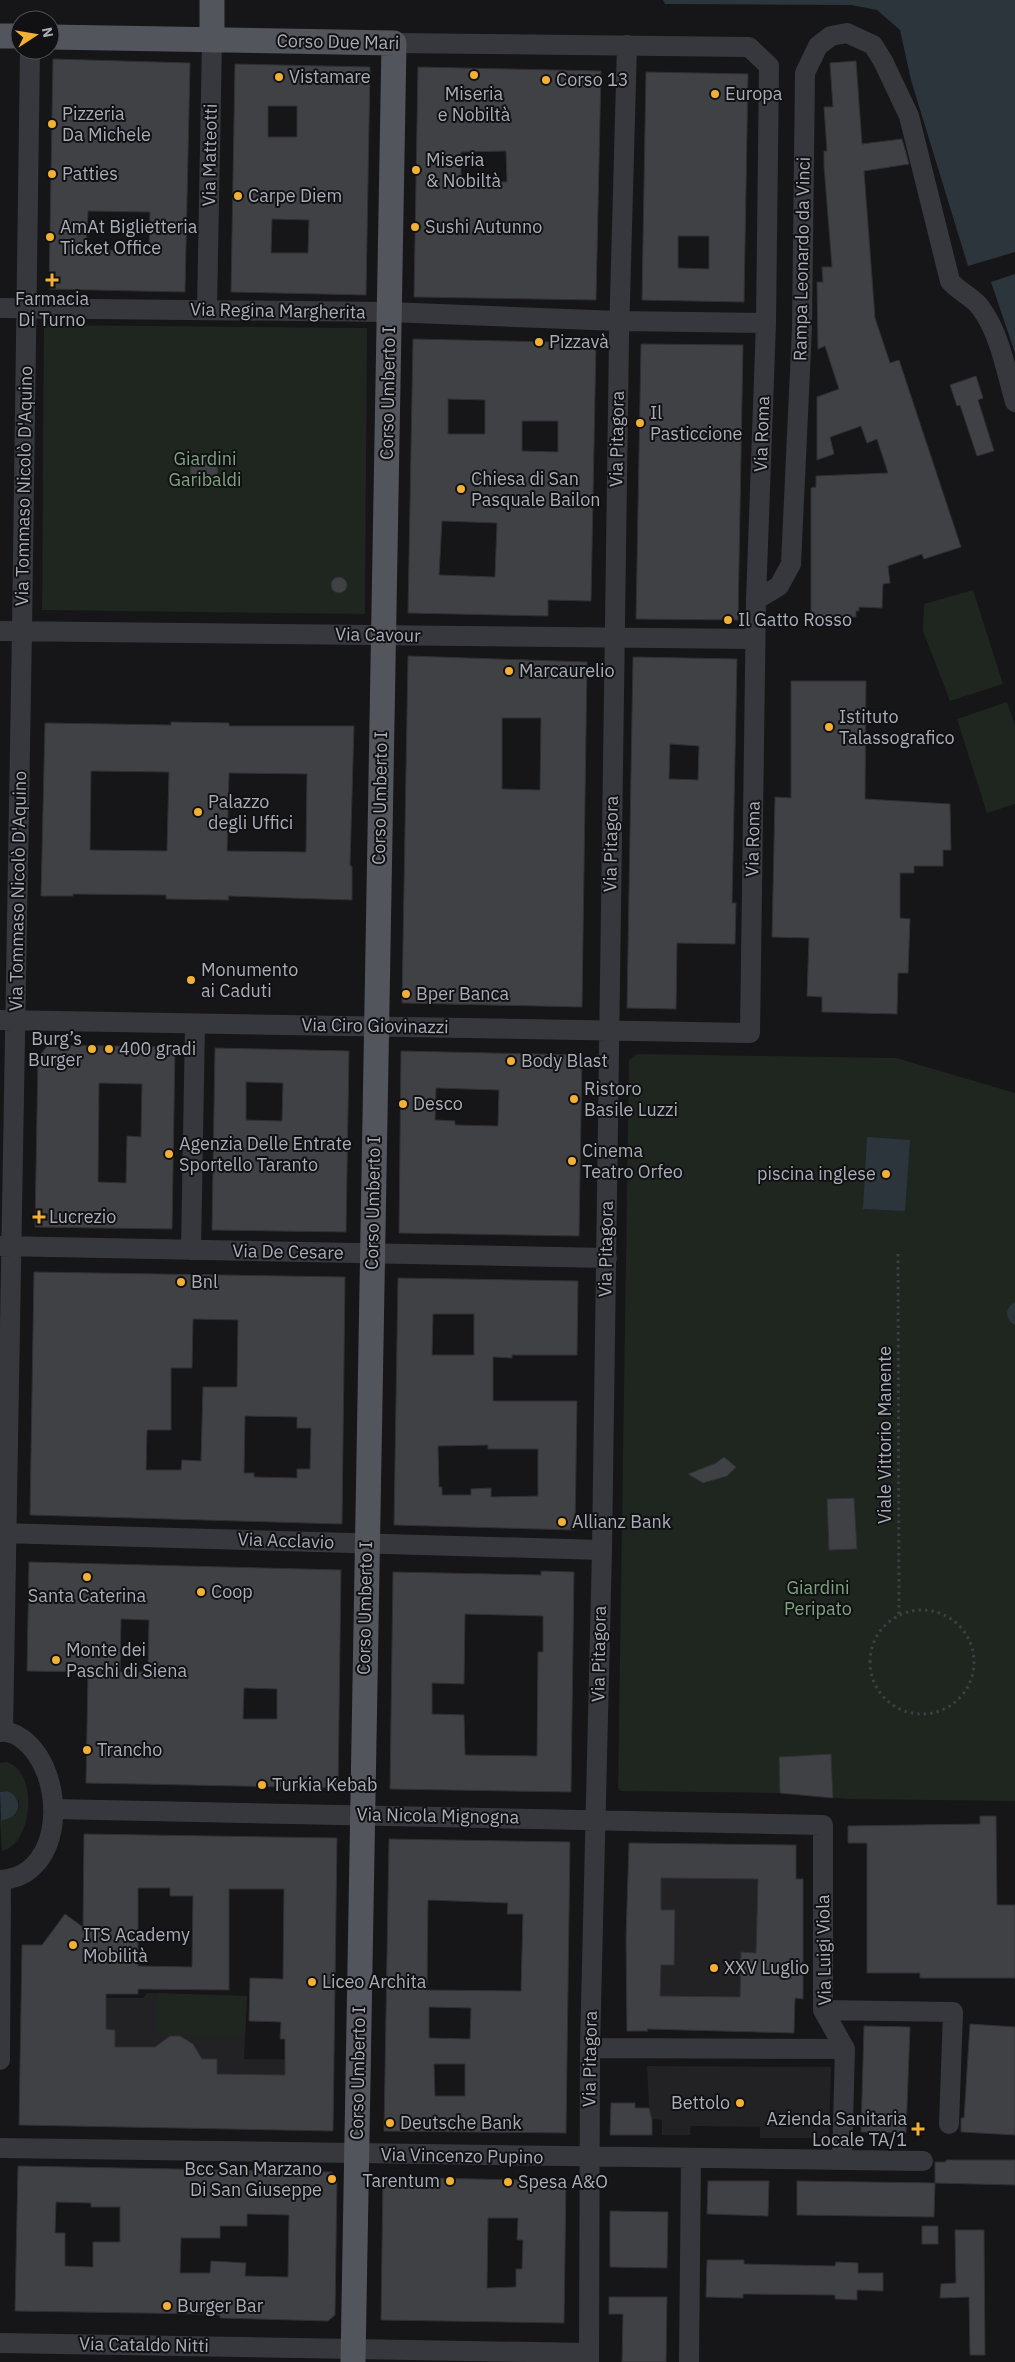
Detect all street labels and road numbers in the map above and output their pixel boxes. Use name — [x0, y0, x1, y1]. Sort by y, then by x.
street label: Corso Due Mari — [276, 29, 400, 54]
street label: Via Matteotti — [197, 103, 222, 207]
street label: Rampa Leonardo da Vinci — [788, 157, 815, 361]
street label: Via Regina Margherita — [190, 297, 366, 324]
street label: Corso Umberto I — [375, 326, 400, 460]
street label: Via Tommaso Nicolò D'Aquino — [10, 366, 37, 606]
street label: Via Pitagora — [604, 390, 629, 487]
street label: Via Roma — [749, 395, 774, 472]
street label: Via Cavour — [335, 622, 421, 647]
street label: Corso Umberto I — [367, 731, 392, 865]
street label: Via Tommaso Nicolò D'Aquino — [4, 771, 31, 1011]
street label: Via Pitagora — [598, 795, 623, 892]
street label: Via Roma — [740, 800, 765, 877]
street label: Via Ciro Giovinazzi — [301, 1013, 449, 1038]
street label: Corso Umberto I — [360, 1136, 385, 1270]
street label: Via Pitagora — [593, 1200, 618, 1297]
street label: Via De Cesare — [232, 1239, 344, 1264]
street label: Viale Vittorio Manente — [873, 1346, 896, 1524]
street label: Via Acclavio — [237, 1527, 335, 1554]
street label: Corso Umberto I — [352, 1541, 377, 1675]
street label: Via Pitagora — [586, 1605, 611, 1702]
street label: Via Nicola Mignogna — [357, 1803, 520, 1828]
street label: Via Luigi Viola — [811, 1894, 836, 2006]
street label: Corso Umberto I — [345, 2006, 370, 2140]
street label: Via Pitagora — [577, 2010, 602, 2107]
street label: Via Vincenzo Pupino — [380, 2143, 544, 2168]
street label: Via Cataldo Nitti — [79, 2332, 209, 2357]

